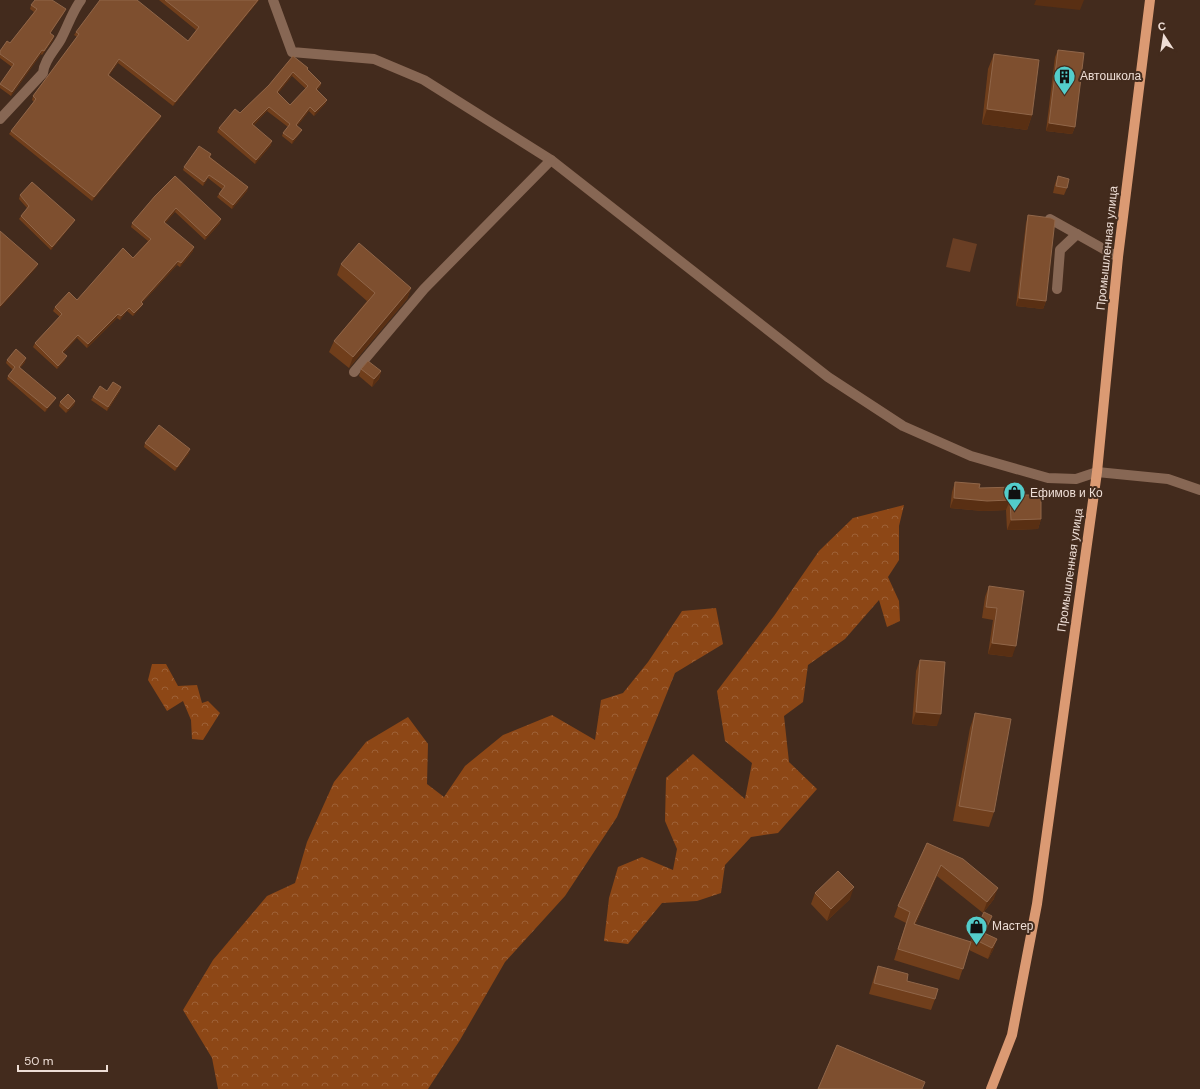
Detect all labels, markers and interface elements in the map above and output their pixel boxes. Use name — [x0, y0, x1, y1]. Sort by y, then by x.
north arrow — [1144, 16, 1184, 56]
text: С — [1157, 19, 1167, 34]
building icon: Автошкола — [1051, 63, 1077, 96]
place label: Автошкола — [1080, 68, 1142, 84]
street label: Промышленная улица — [1093, 185, 1122, 311]
shop icon: Ефимов и Ко — [1002, 480, 1028, 513]
place label: Ефимов и Ко — [1030, 485, 1103, 501]
street label: Промышленная улица — [1053, 507, 1087, 633]
shop icon: Мастер — [964, 913, 990, 946]
place label: Мастер — [992, 918, 1034, 934]
scale bar — [18, 1047, 107, 1073]
text: 50 m — [24, 1053, 53, 1069]

